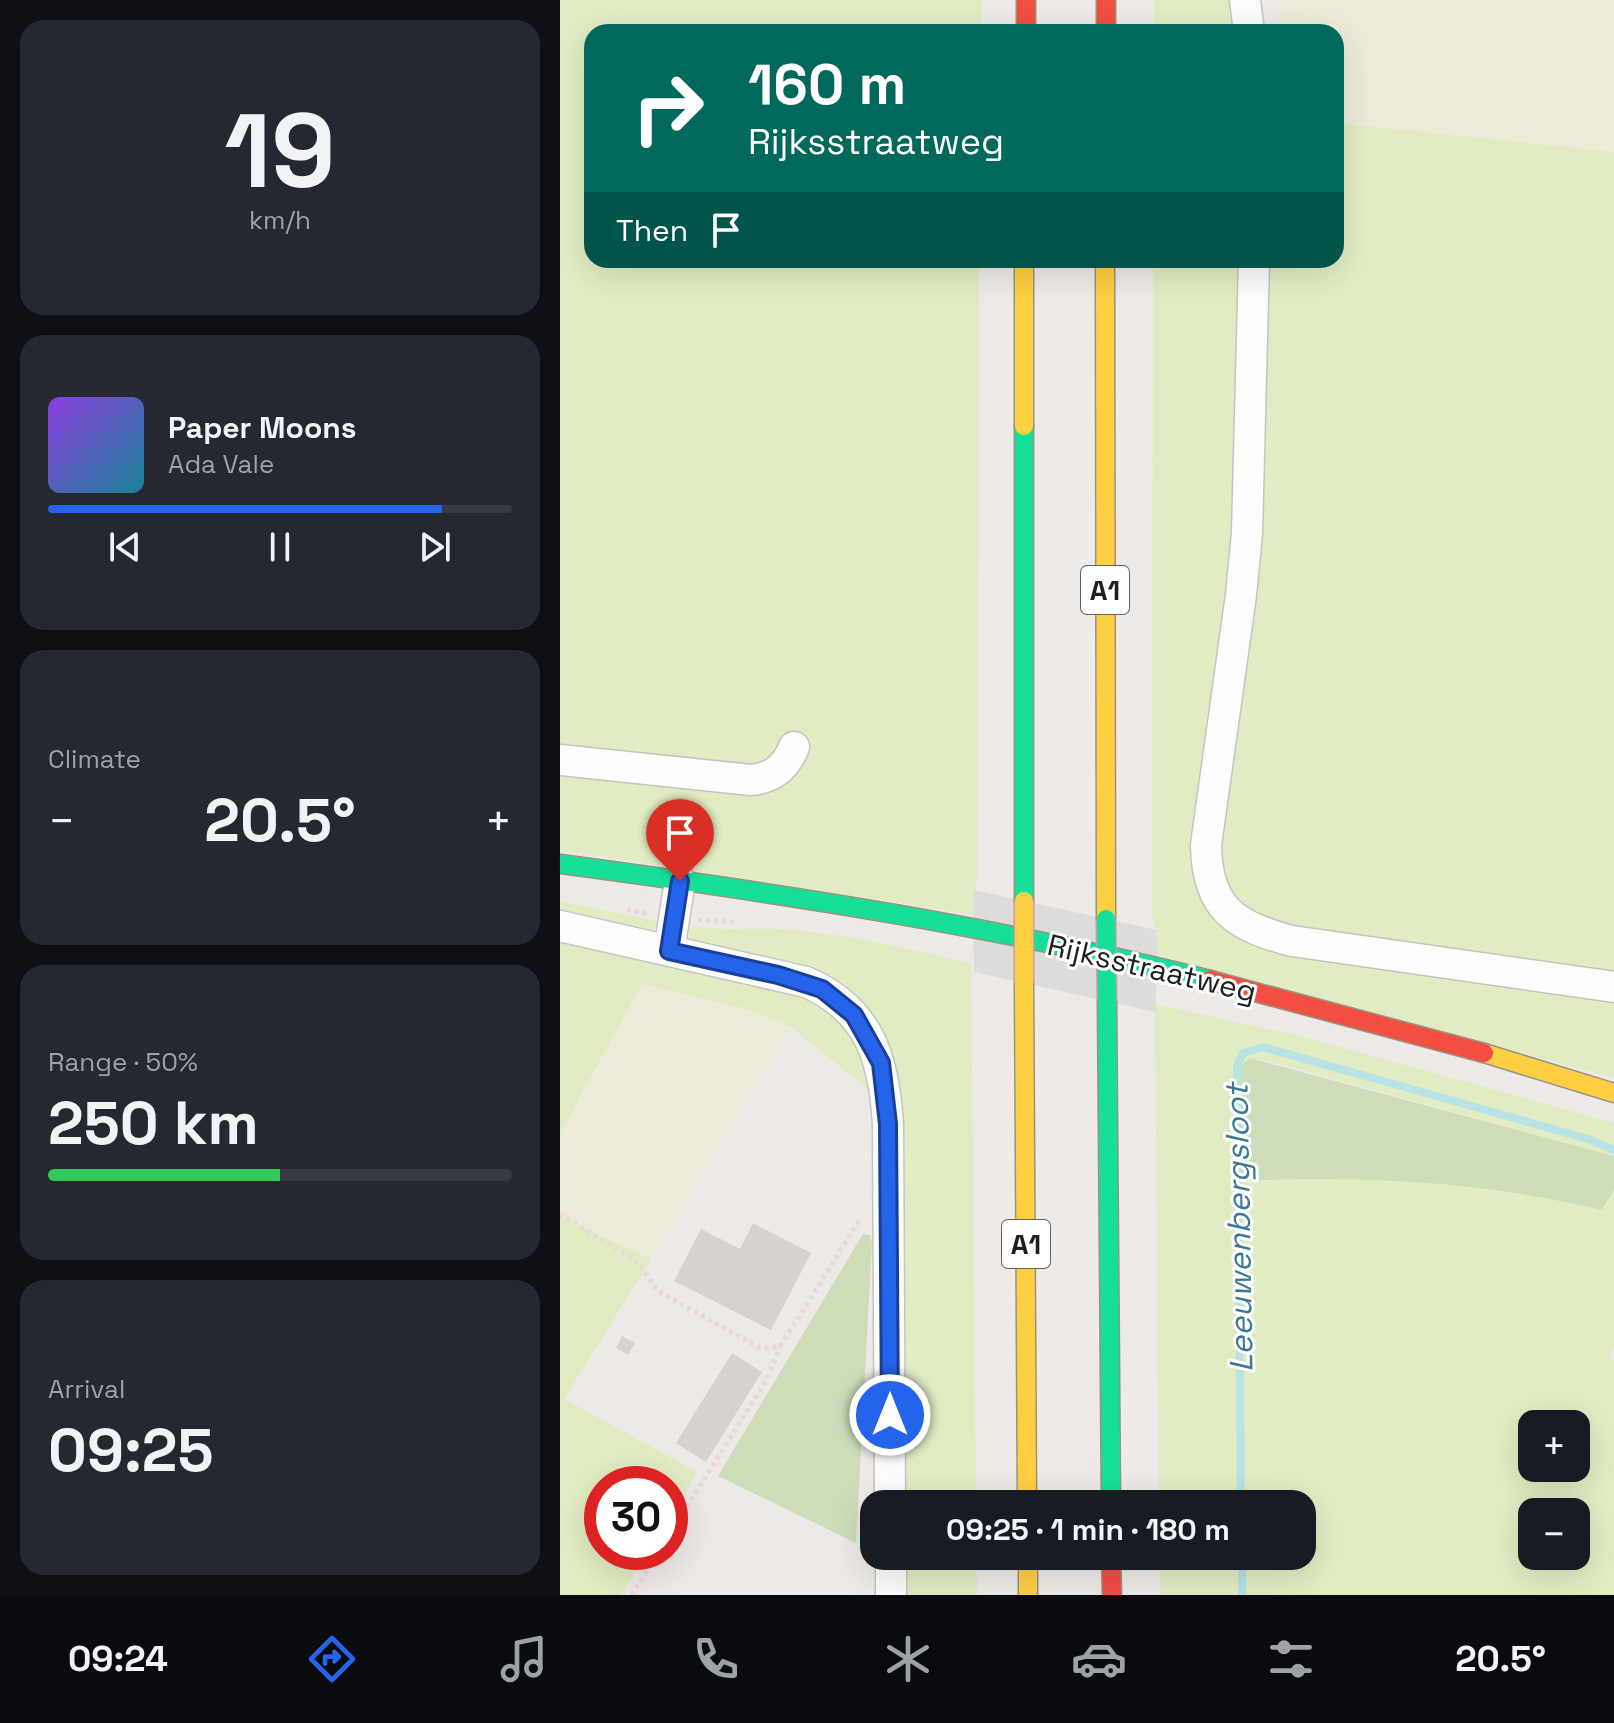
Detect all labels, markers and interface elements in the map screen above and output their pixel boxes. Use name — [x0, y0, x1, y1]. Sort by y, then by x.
text: 160 m — [748, 49, 906, 120]
icon: right — [616, 56, 720, 160]
text: 19 — [224, 85, 336, 217]
text: Rijksstraatweg — [748, 119, 1004, 165]
text: km/h — [249, 203, 311, 237]
icon: arrive — [704, 208, 748, 252]
text: Then — [616, 211, 688, 250]
text: Paper Moons — [168, 408, 357, 447]
text: Ada Vale — [168, 447, 274, 481]
icon: previous — [103, 525, 147, 569]
icon: pause — [258, 525, 302, 569]
icon: next — [413, 525, 457, 569]
road number: A1 — [1081, 566, 1129, 614]
text: Climate — [48, 742, 141, 776]
text: 20.5° — [204, 782, 356, 859]
text: − — [48, 793, 75, 849]
text: + — [485, 793, 512, 849]
pin — [646, 799, 714, 881]
icon: arrive — [658, 811, 702, 855]
street label: Rijksstraatweg — [1044, 925, 1260, 1011]
text: Range · 50% — [48, 1045, 198, 1079]
water label: Leeuwenbergsloot — [1216, 1080, 1262, 1373]
text: 250 km — [48, 1085, 259, 1162]
road number: A1 — [1002, 1220, 1050, 1268]
text: Arrival — [48, 1372, 125, 1406]
position arrow — [848, 1373, 932, 1457]
map controls — [1518, 1410, 1590, 1570]
button: + — [1518, 1410, 1590, 1482]
text: 09:25 — [48, 1412, 213, 1489]
speed limit sign: 30 — [584, 1466, 688, 1570]
button: − — [1518, 1498, 1590, 1570]
text: 09:25 · 1 min · 180 m — [946, 1510, 1230, 1549]
icon: directions — [304, 1631, 360, 1687]
icon: music — [496, 1631, 552, 1687]
icon: phone — [688, 1631, 744, 1687]
icon: climate — [880, 1631, 936, 1687]
icon: car — [1071, 1631, 1127, 1687]
icon: filters — [1263, 1631, 1319, 1687]
text: 09:24 — [68, 1636, 168, 1682]
text: 20.5° — [1455, 1636, 1546, 1682]

